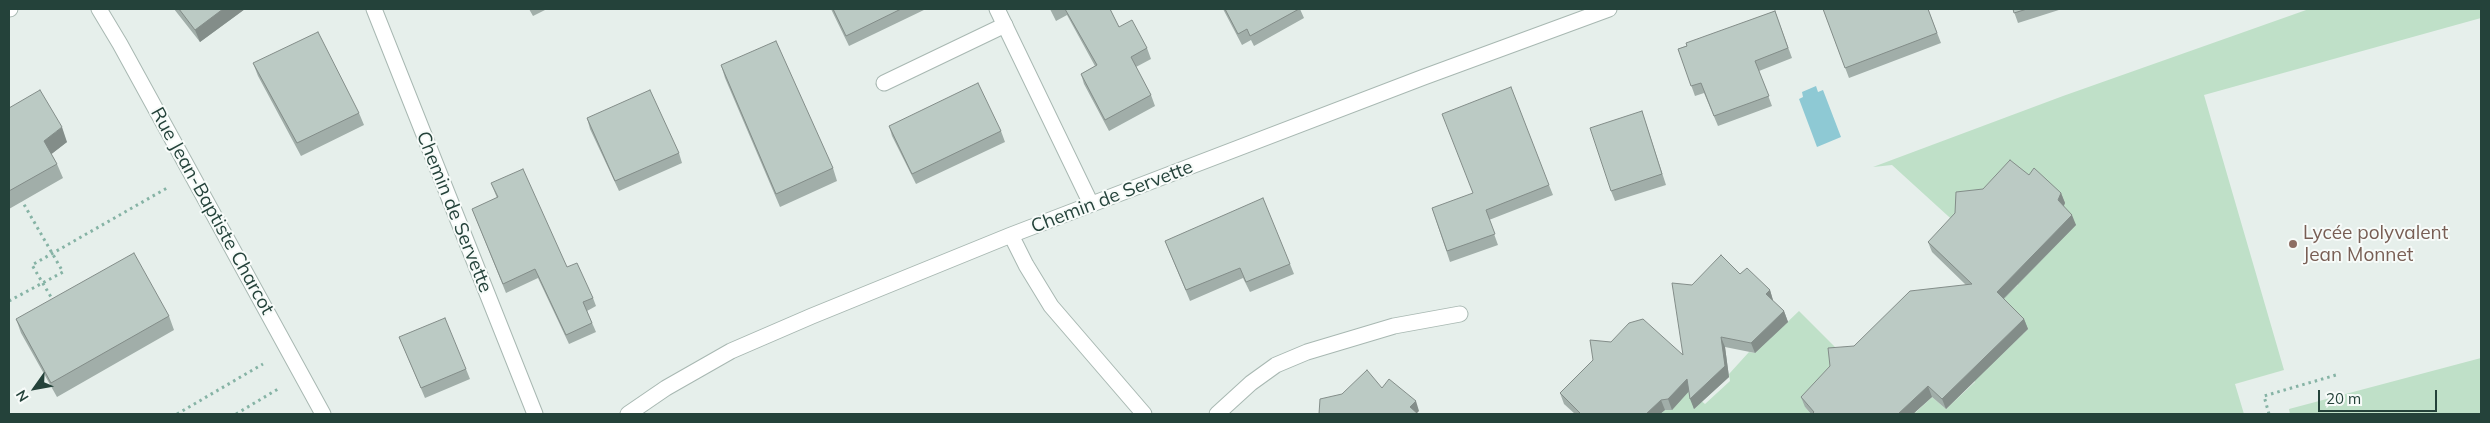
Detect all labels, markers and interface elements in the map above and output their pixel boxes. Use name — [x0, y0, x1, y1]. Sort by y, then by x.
street label: Rue Jean-Baptiste Charcot — [145, 103, 279, 319]
street label: Chemin de Servette — [411, 128, 497, 296]
street label: Chemin de Servette — [1028, 156, 1196, 238]
place label: Lycée polyvalent Jean Monnet — [2303, 222, 2448, 266]
marker: Lycée polyvalent Jean Monnet — [2287, 238, 2299, 250]
north arrow — [10, 363, 60, 413]
scale bar — [2320, 380, 2439, 412]
text: N — [12, 387, 33, 405]
text: 20 m — [2326, 389, 2361, 408]

